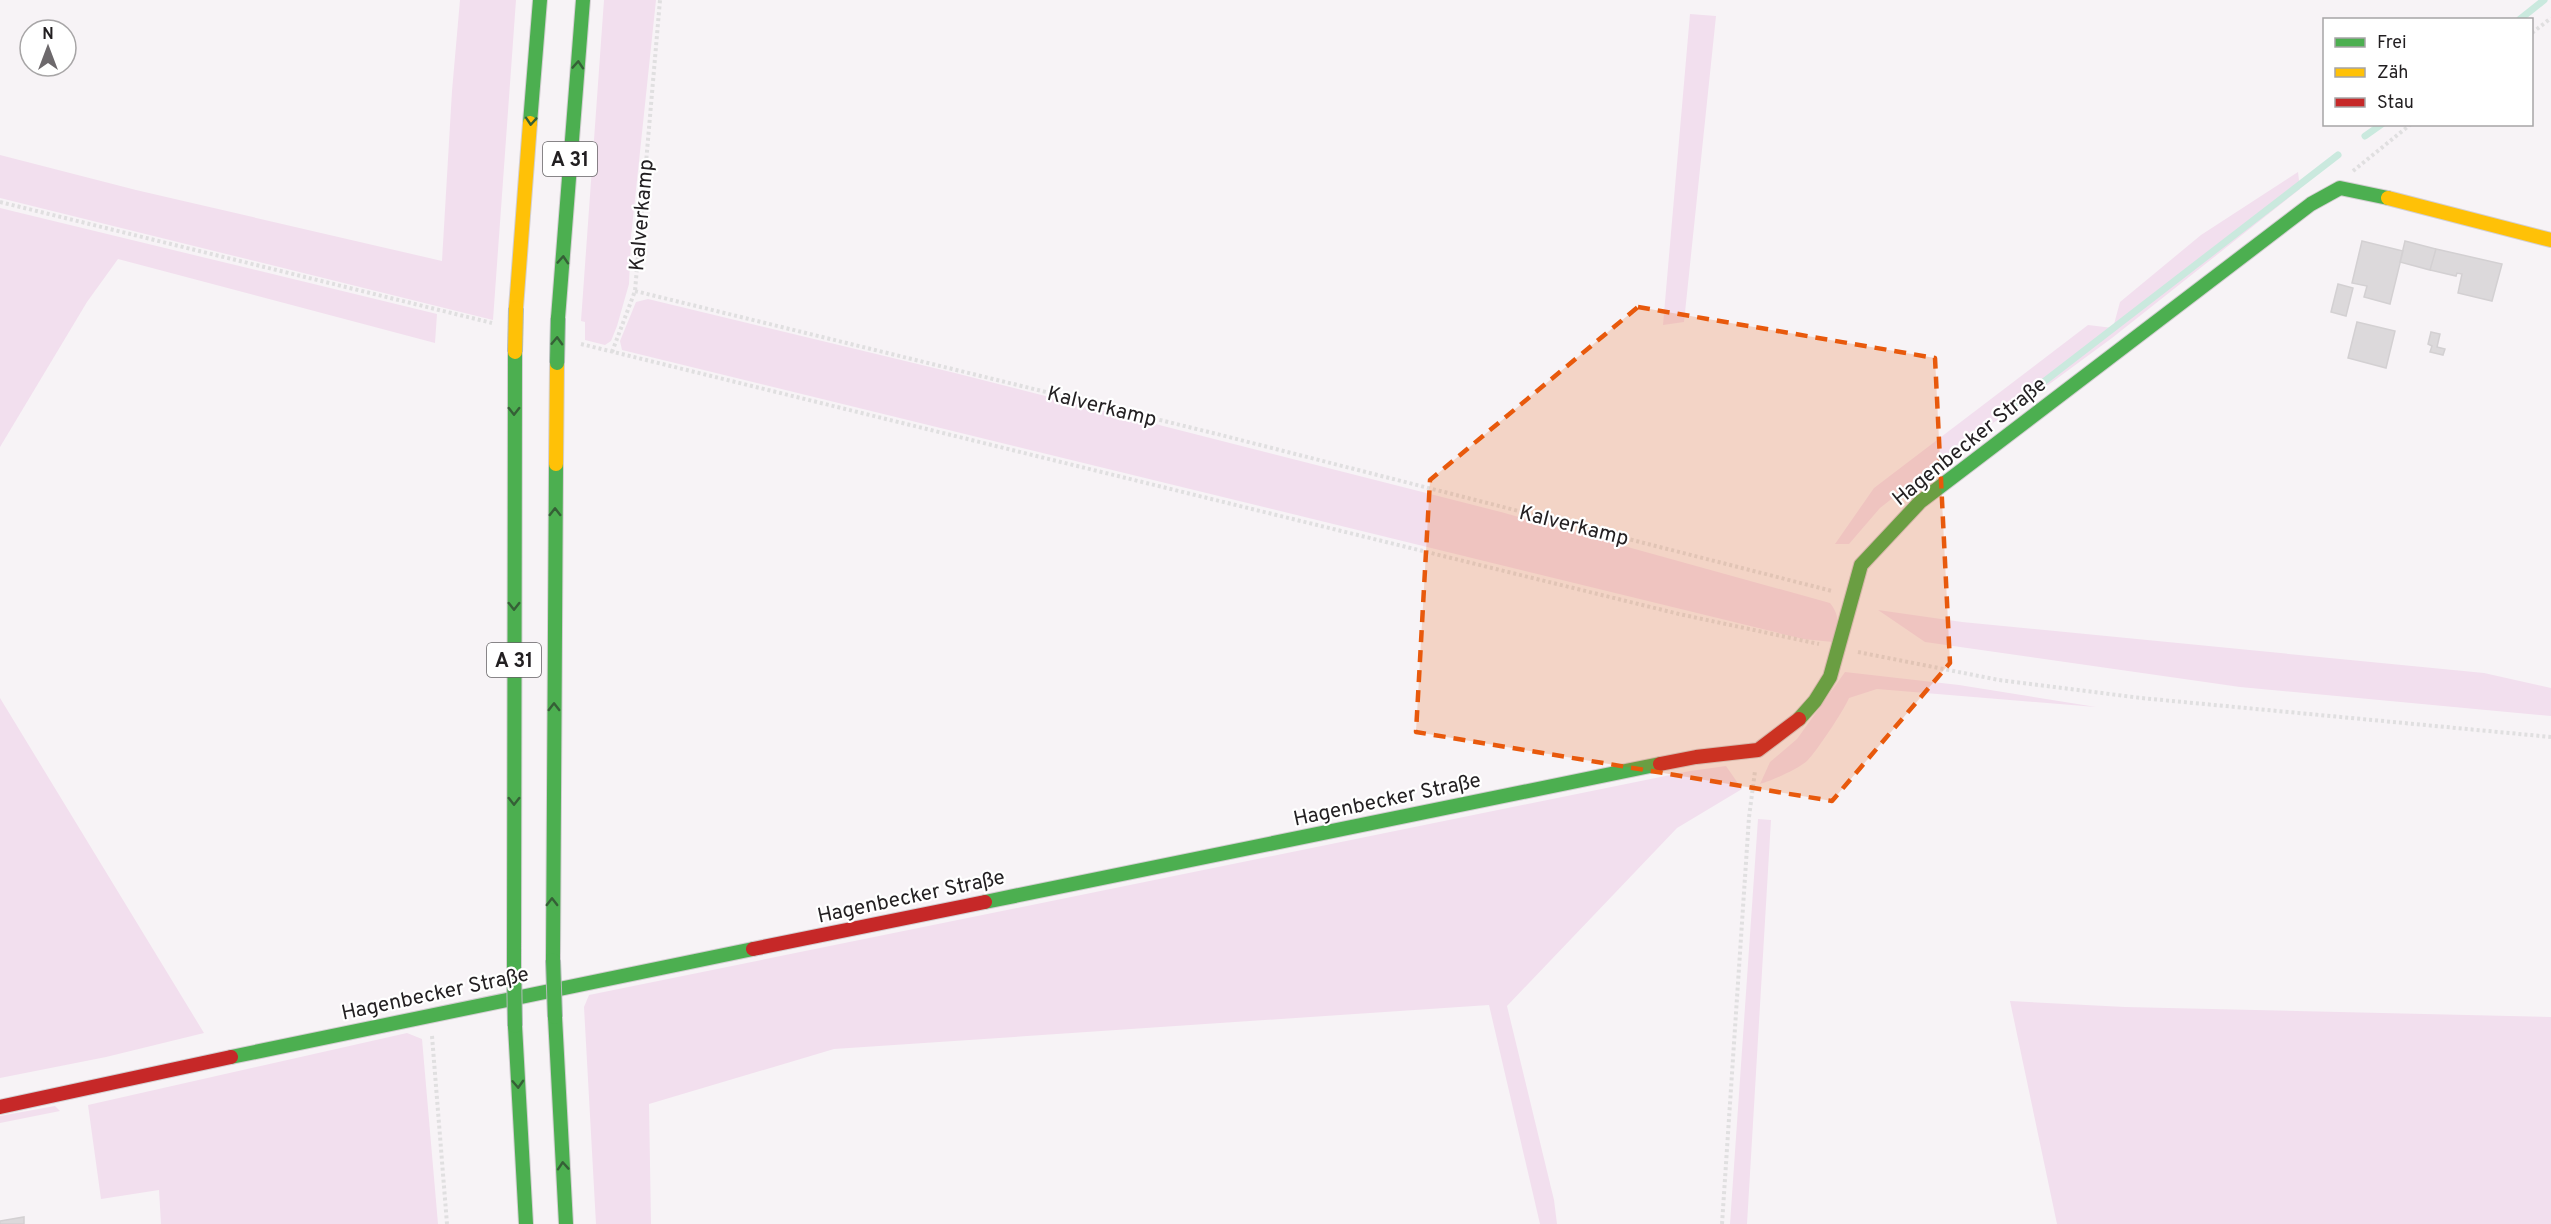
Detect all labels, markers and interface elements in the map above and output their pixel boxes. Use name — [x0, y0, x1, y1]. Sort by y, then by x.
north arrow — [18, 18, 78, 78]
legend — [2323, 18, 2533, 126]
text: N — [42, 25, 54, 45]
text: Frei — [2377, 32, 2407, 55]
one-way arrow — [571, 61, 584, 70]
text: Zäh — [2377, 62, 2408, 85]
text: Stau — [2377, 92, 2414, 115]
one-way arrow — [524, 117, 537, 126]
road number: A 31 — [543, 142, 597, 176]
street label: Kalverkamp — [624, 158, 661, 272]
one-way arrow — [556, 255, 569, 264]
one-way arrow — [551, 336, 564, 345]
street label: Hagenbecker Straße — [1887, 372, 2053, 513]
street label: Kalverkamp — [1044, 381, 1159, 434]
one-way arrow — [508, 406, 520, 415]
street label: Kalverkamp — [1516, 500, 1631, 553]
one-way arrow — [549, 507, 562, 516]
one-way arrow — [508, 601, 520, 610]
road number: A 31 — [487, 643, 541, 677]
one-way arrow — [548, 702, 560, 711]
street label: Hagenbecker Straße — [1291, 767, 1484, 834]
one-way arrow — [508, 796, 520, 805]
street label: Hagenbecker Straße — [815, 864, 1008, 931]
one-way arrow — [546, 897, 558, 906]
street label: Hagenbecker Straße — [339, 961, 532, 1028]
one-way arrow — [511, 1080, 524, 1089]
one-way arrow — [556, 1161, 569, 1170]

